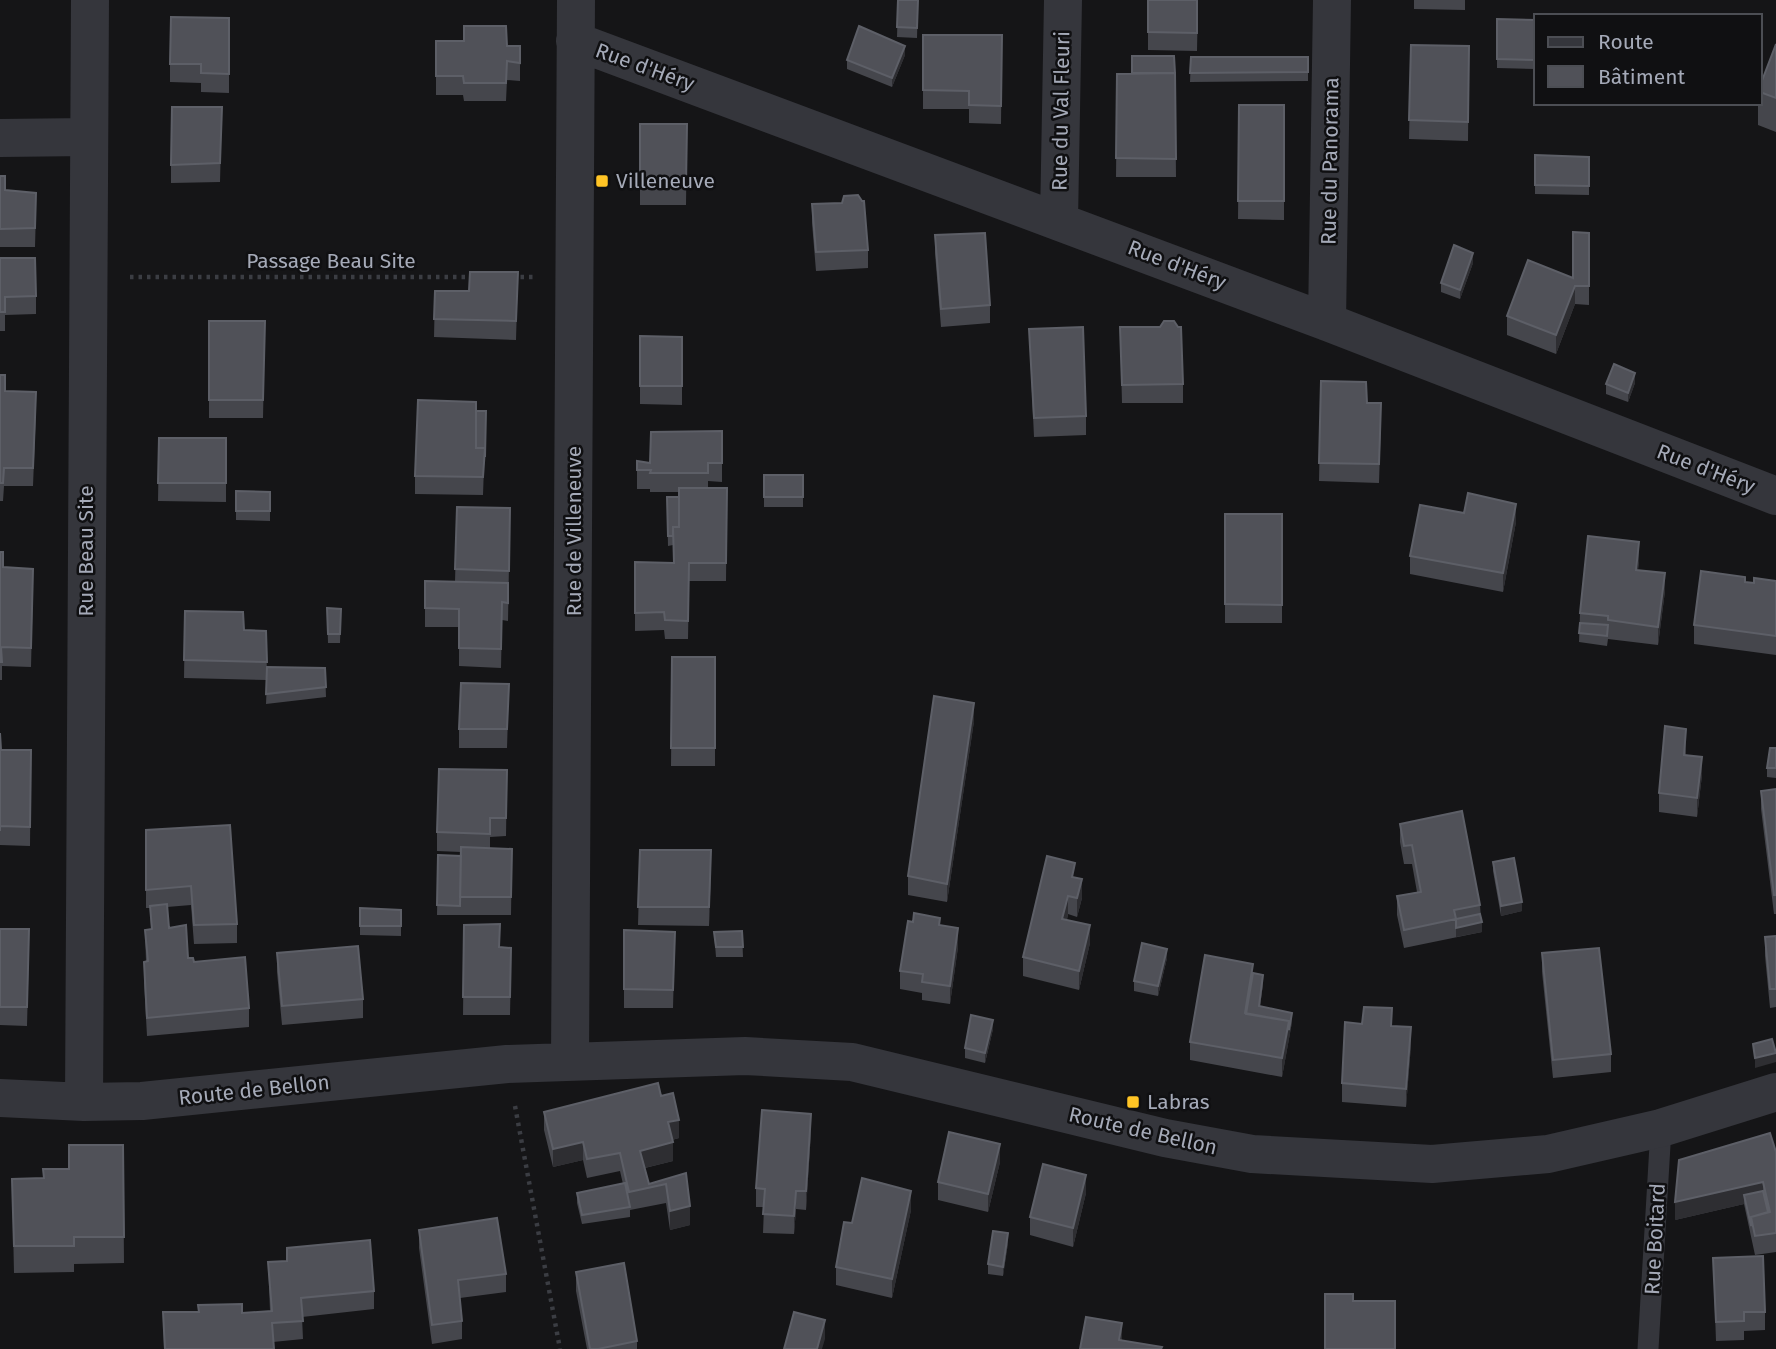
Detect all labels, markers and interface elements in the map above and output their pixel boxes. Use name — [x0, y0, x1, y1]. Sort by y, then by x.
legend — [1534, 14, 1762, 105]
text: Route — [1598, 29, 1654, 55]
street label: Rue du Val Fleuri — [1047, 31, 1075, 191]
street label: Rue d'Héry — [592, 37, 699, 97]
text: Bâtiment — [1598, 64, 1685, 90]
street label: Rue du Panorama — [1316, 77, 1344, 245]
place label: Villeneuve — [616, 168, 715, 194]
marker: Villeneuve — [594, 173, 610, 189]
street label: Rue d'Héry — [1124, 234, 1230, 296]
street label: Passage Beau Site — [246, 248, 416, 274]
street label: Rue d'Héry — [1653, 438, 1759, 500]
street label: Rue de Villeneuve — [561, 446, 587, 616]
street label: Rue Beau Site — [73, 485, 99, 617]
street label: Route de Bellon — [177, 1069, 331, 1111]
place label: Labras — [1147, 1089, 1210, 1115]
marker: Labras — [1125, 1094, 1141, 1110]
street label: Route de Bellon — [1066, 1101, 1220, 1161]
street label: Rue Boitard — [1639, 1182, 1671, 1296]

